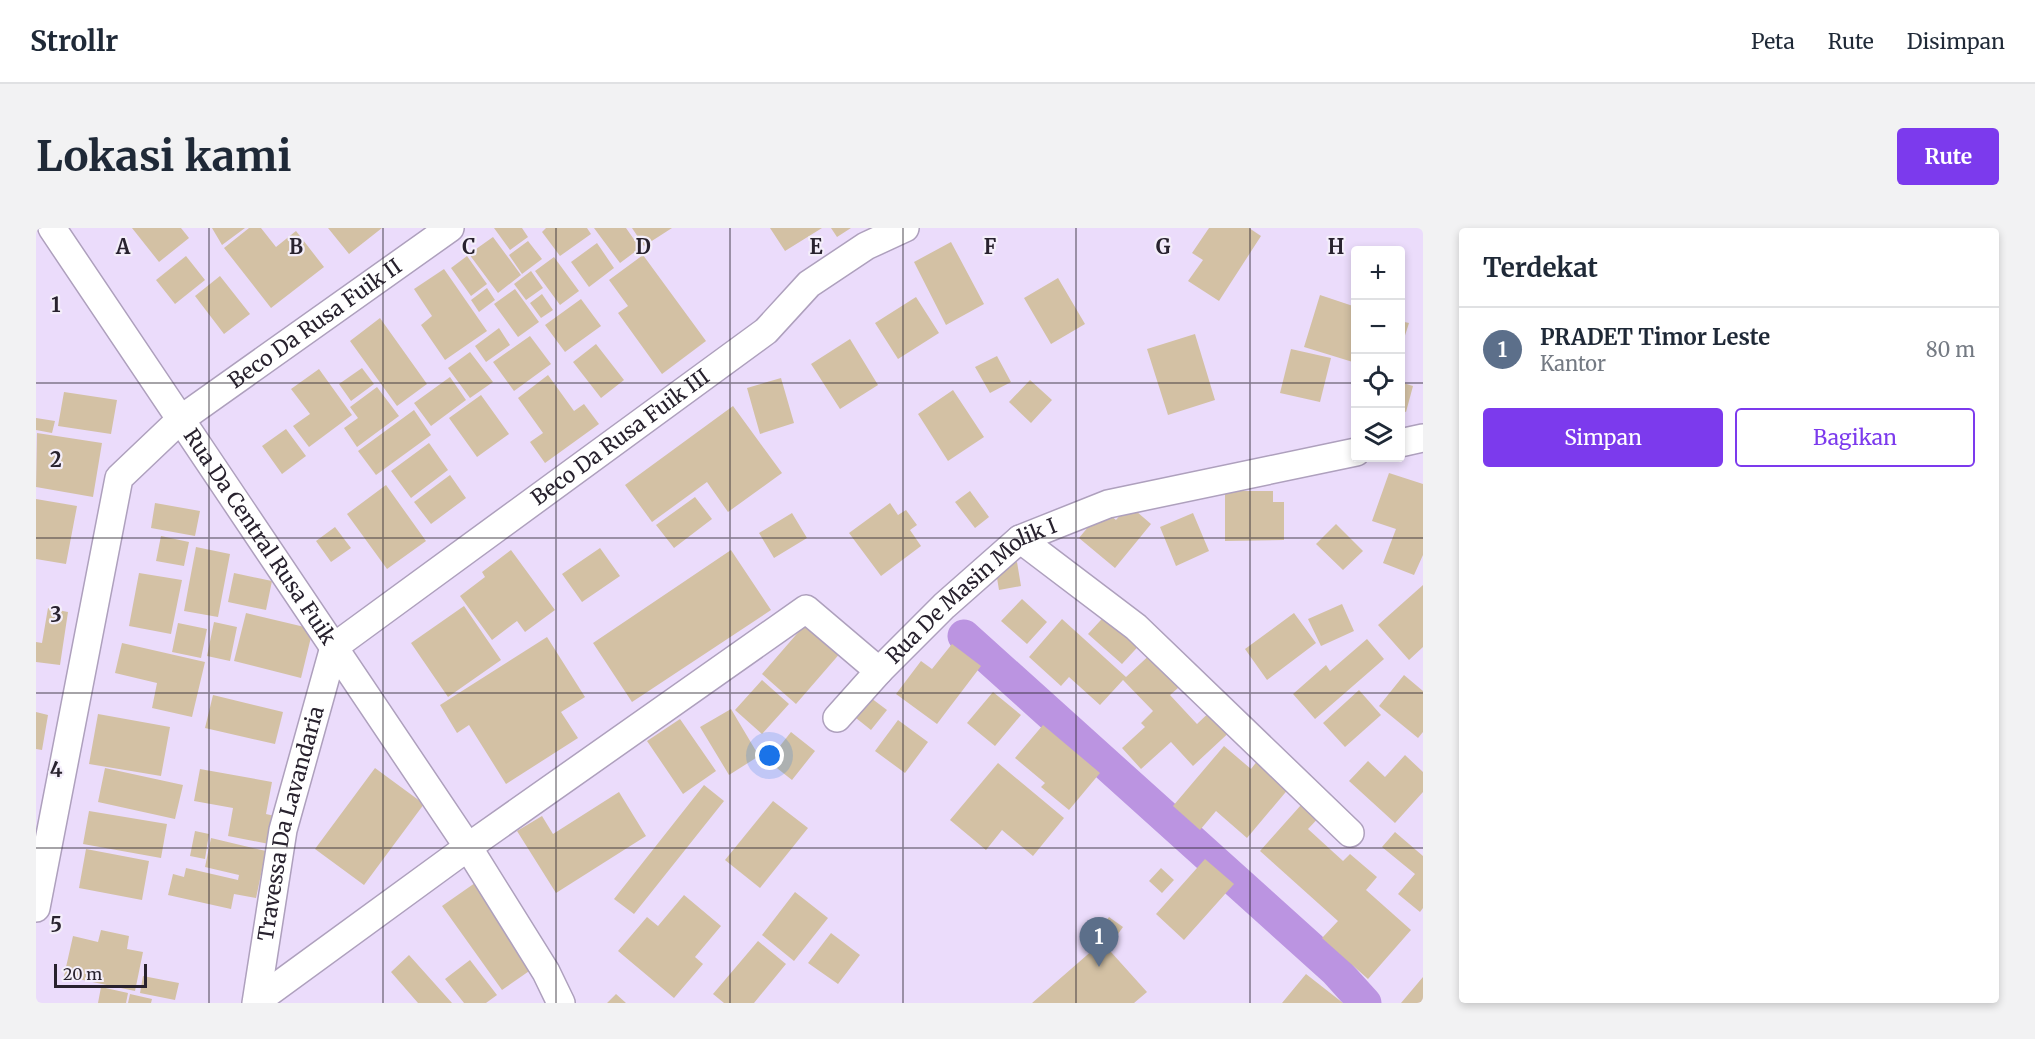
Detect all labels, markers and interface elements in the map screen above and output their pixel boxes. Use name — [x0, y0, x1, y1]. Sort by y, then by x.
text: Strollr — [30, 23, 118, 59]
text: Peta — [1751, 28, 1795, 55]
text: Rute — [1828, 28, 1874, 55]
text: Disimpan — [1907, 28, 2005, 55]
button: Rute — [1897, 128, 1999, 185]
text: Lokasi kami — [36, 130, 292, 182]
text: A — [115, 234, 131, 259]
text: B — [289, 234, 303, 259]
text: C — [462, 234, 476, 259]
text: D — [635, 234, 651, 259]
text: E — [809, 234, 823, 259]
text: F — [984, 234, 997, 259]
text: G — [1156, 234, 1171, 259]
text: H — [1328, 234, 1344, 259]
map controls — [1351, 246, 1405, 462]
button: + — [1351, 246, 1405, 300]
text: Terdekat — [1483, 251, 1598, 284]
street label: Beco Da Rusa Fuik II — [223, 253, 407, 394]
text: 1 — [51, 292, 61, 317]
button: − — [1351, 300, 1405, 354]
text: PRADET Timor Leste — [1540, 323, 1770, 351]
text: 1 — [1498, 337, 1507, 362]
text: 80 m — [1926, 337, 1975, 362]
text: Kantor — [1540, 351, 1606, 376]
button: locate — [1351, 354, 1405, 408]
street label: Beco Da Rusa Fuik III — [526, 363, 715, 511]
button: layers — [1351, 408, 1405, 462]
button: Simpan — [1483, 408, 1723, 467]
button: Bagikan — [1735, 408, 1975, 467]
street label: Rua Da Central Rusa Fuik — [178, 423, 342, 650]
text: 2 — [50, 447, 62, 472]
street label: Rua De Masin Molik I — [880, 512, 1060, 669]
text: 3 — [50, 602, 62, 627]
street label: Travessa Da Lavandaria — [252, 703, 330, 943]
your location — [755, 741, 784, 770]
text: 4 — [50, 757, 63, 782]
text: 5 — [50, 912, 62, 937]
pin: 1 — [1080, 918, 1118, 967]
scale bar — [54, 961, 147, 988]
text: 20 m — [63, 964, 102, 984]

